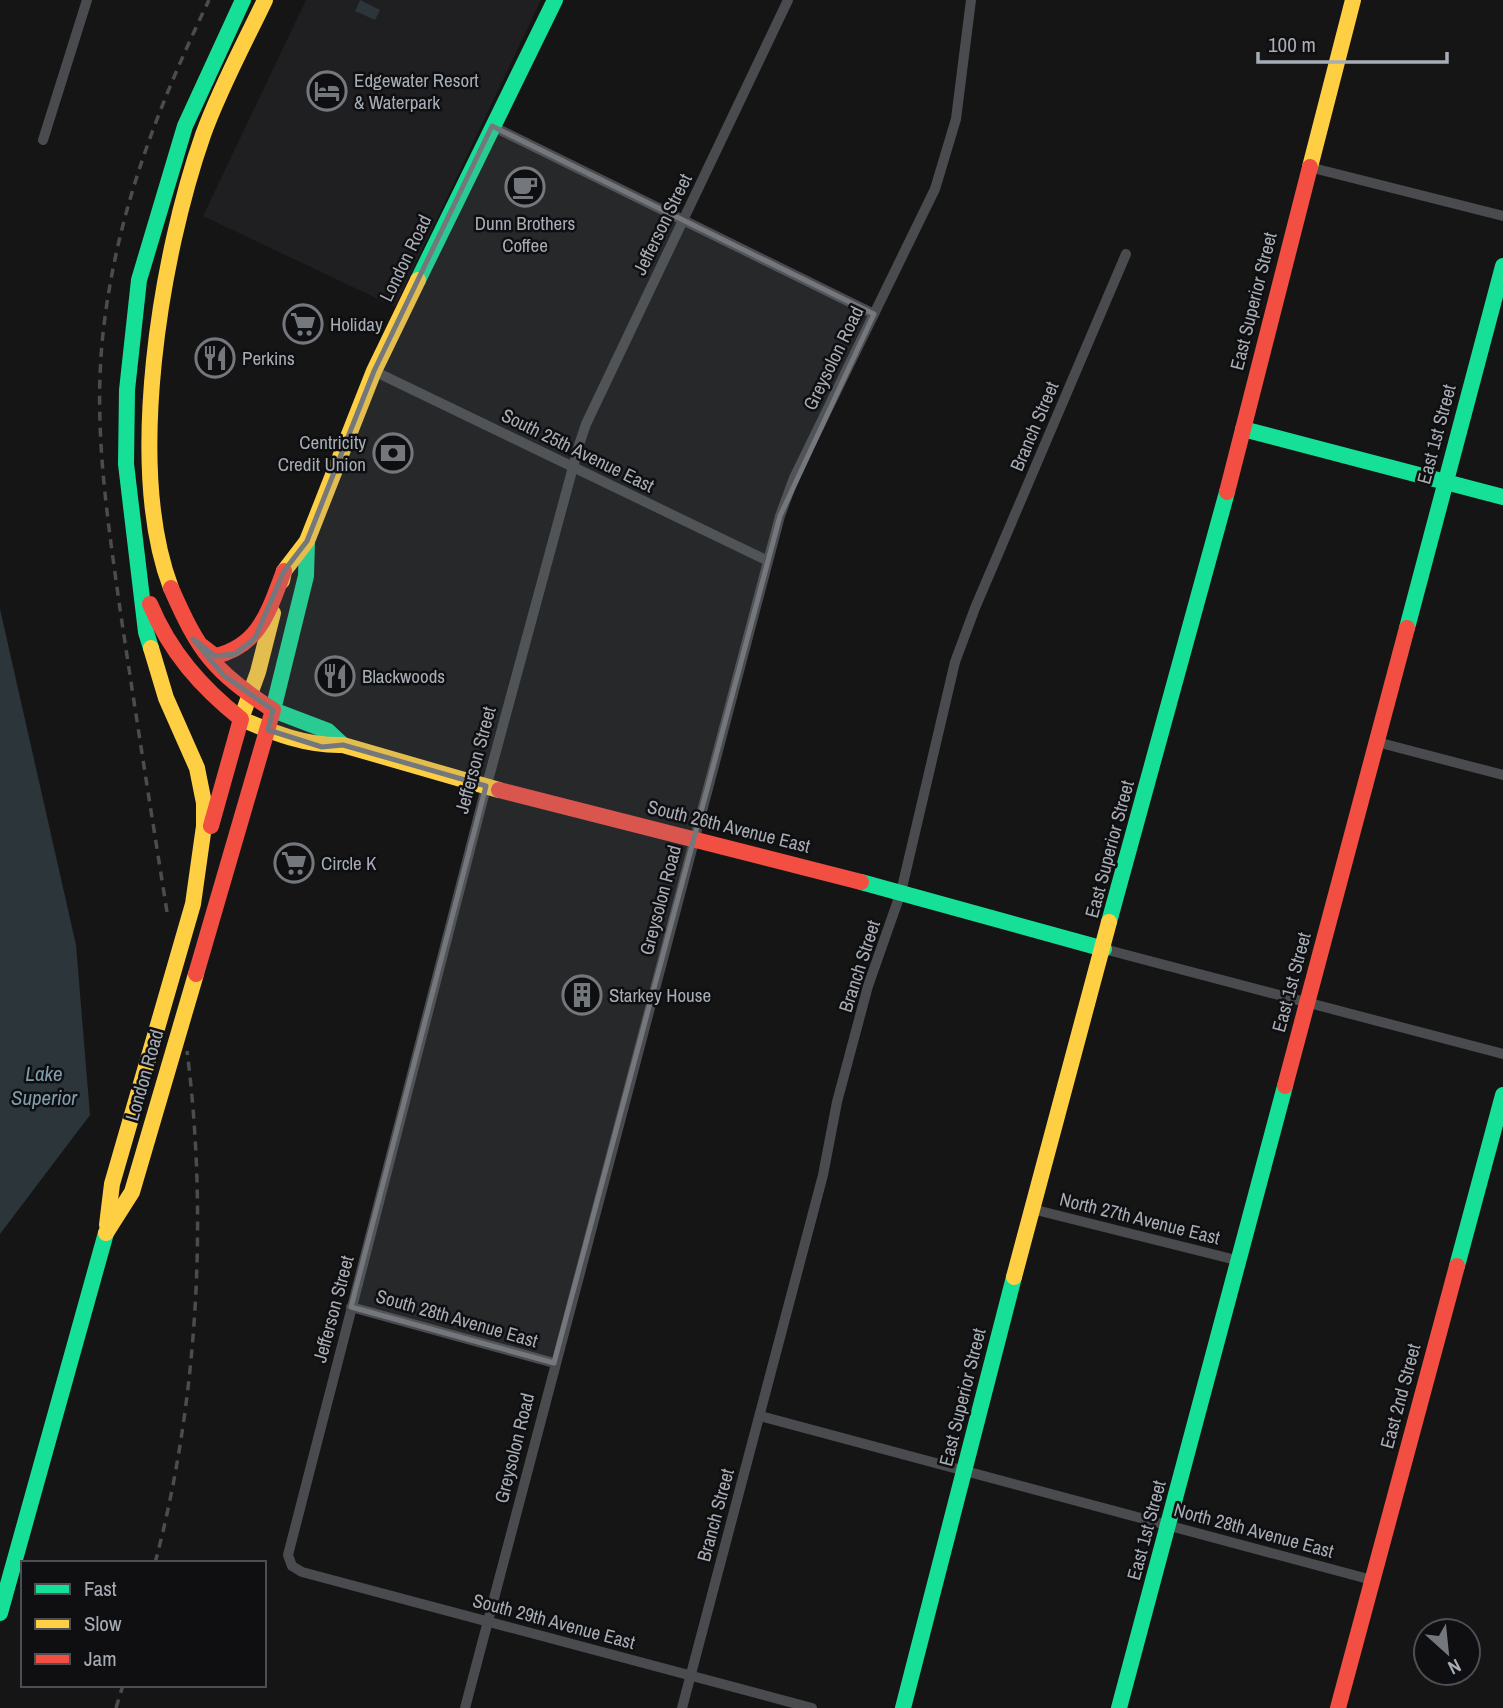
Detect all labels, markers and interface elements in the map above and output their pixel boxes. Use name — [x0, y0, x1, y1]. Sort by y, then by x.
scale bar — [1258, 21, 1447, 65]
text: 100 m — [1268, 30, 1316, 59]
place label: Edgewater Resort & Waterpark — [354, 67, 479, 115]
hotel icon: Edgewater Resort & Waterpark — [306, 70, 348, 112]
cafe icon: Dunn Brothers Coffee — [504, 166, 546, 208]
street label: Jefferson Street — [626, 168, 698, 279]
street label: London Road — [373, 210, 437, 306]
place label: Dunn Brothers Coffee — [475, 210, 575, 258]
street label: East Superior Street — [1223, 229, 1283, 373]
street label: Greysolon Road — [797, 302, 869, 414]
supermarket icon: Holiday — [282, 303, 324, 345]
place label: Holiday — [330, 311, 383, 337]
restaurant icon: Perkins — [194, 337, 236, 379]
place label: Perkins — [242, 345, 295, 371]
street label: Branch Street — [1003, 376, 1065, 475]
street label: East 1st Street — [1410, 381, 1462, 487]
street label: South 25th Avenue East — [497, 402, 659, 499]
place label: Centricity Credit Union — [278, 429, 366, 477]
bank icon: Centricity Credit Union — [372, 432, 414, 474]
restaurant icon: Blackwoods — [314, 655, 356, 697]
place label: Blackwoods — [362, 663, 445, 689]
street label: Jefferson Street — [448, 703, 502, 816]
street label: East Superior Street — [1078, 777, 1140, 921]
street label: South 26th Avenue East — [645, 793, 814, 859]
supermarket icon: Circle K — [273, 842, 315, 884]
street label: Greysolon Road — [633, 842, 687, 958]
place label: Circle K — [321, 850, 377, 876]
street label: Branch Street — [832, 916, 886, 1015]
street label: East 1st Street — [1265, 929, 1317, 1035]
building icon: Starkey House — [561, 974, 603, 1016]
place label: Starkey House — [609, 982, 711, 1008]
street label: London Road — [119, 1026, 169, 1124]
water label: Lake Superior — [11, 1059, 78, 1112]
street label: North 27th Avenue East — [1057, 1186, 1224, 1251]
street label: Jefferson Street — [306, 1252, 360, 1365]
street label: South 28th Avenue East — [373, 1282, 541, 1354]
street label: East Superior Street — [932, 1325, 992, 1469]
street label: East 2nd Street — [1374, 1340, 1427, 1451]
street label: Greysolon Road — [488, 1390, 540, 1506]
street label: Branch Street — [690, 1465, 740, 1564]
street label: East 1st Street — [1120, 1477, 1172, 1583]
street label: North 28th Avenue East — [1171, 1496, 1337, 1564]
legend — [21, 1561, 266, 1687]
text: Fast — [84, 1574, 117, 1603]
street label: South 29th Avenue East — [470, 1587, 639, 1655]
text: Slow — [84, 1609, 122, 1638]
north arrow — [1412, 1617, 1482, 1687]
text: Jam — [84, 1644, 117, 1673]
text: N — [1444, 1653, 1466, 1681]

